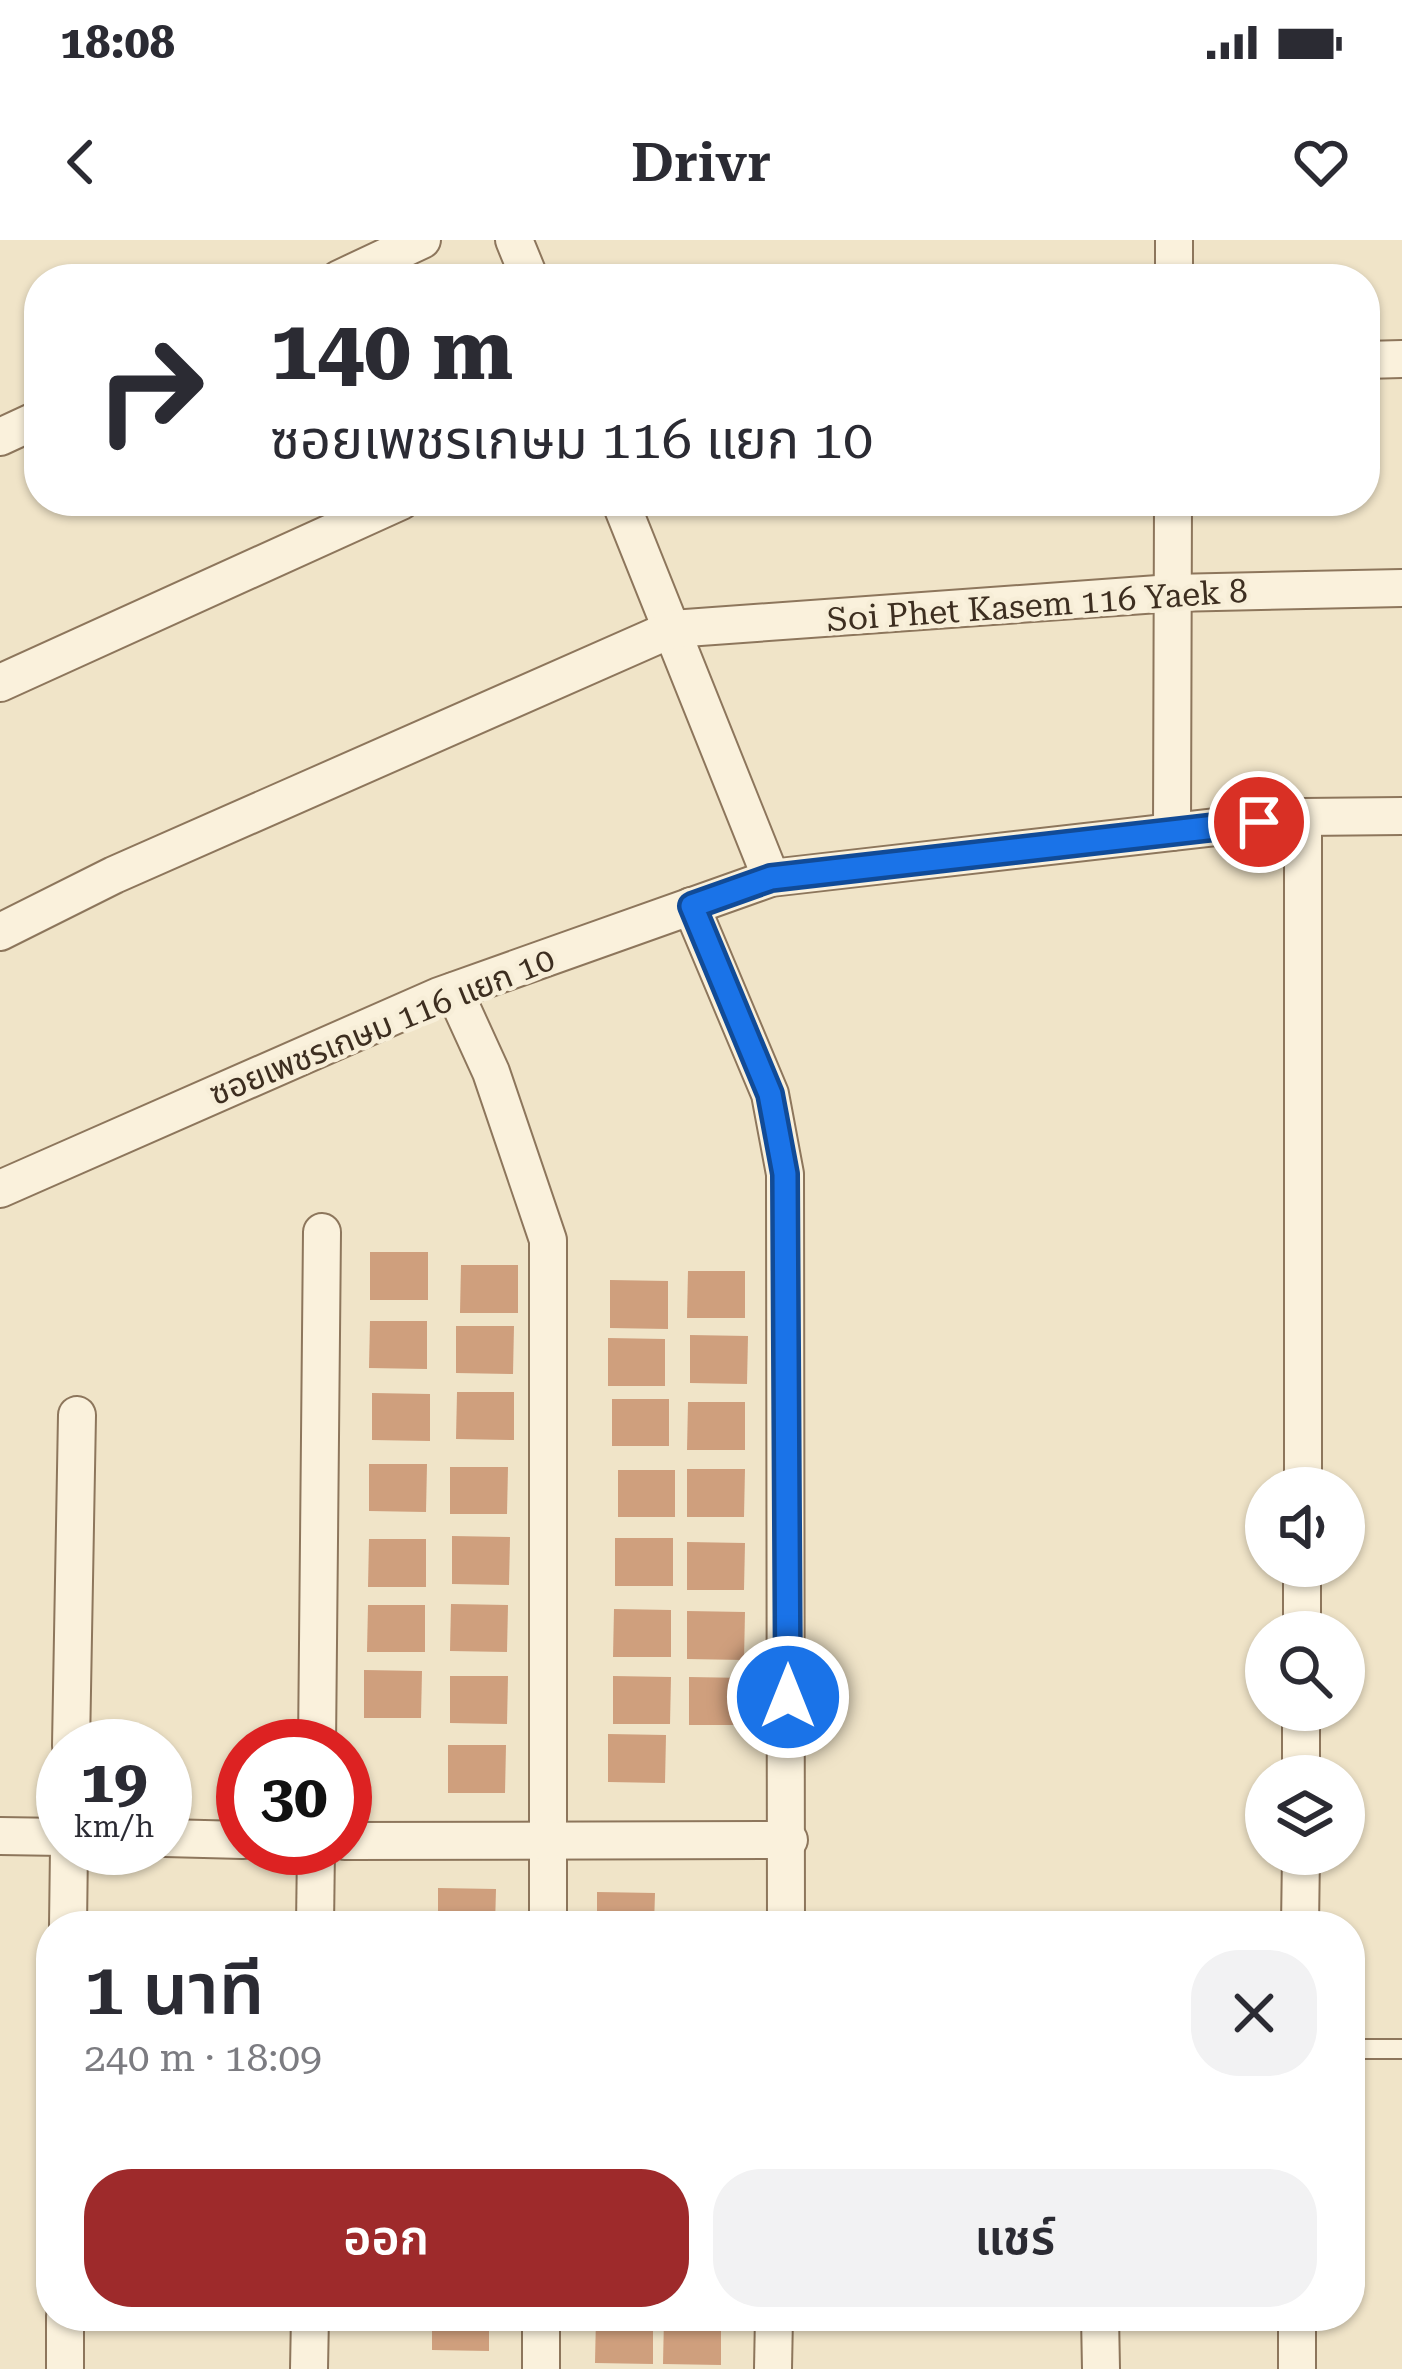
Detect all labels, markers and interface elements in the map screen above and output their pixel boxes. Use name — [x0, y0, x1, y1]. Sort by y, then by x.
text: 18:08 — [60, 16, 175, 69]
icon: back — [48, 129, 114, 195]
icon: heart — [1288, 129, 1354, 195]
text: Drivr — [631, 131, 771, 194]
text: 140 m — [270, 301, 513, 399]
icon: right — [72, 312, 228, 468]
text: ซอยเพชรเกษม 116 แยก 10 — [270, 408, 873, 471]
street label: Soi Phet Kasem 116 Yaek 8 — [825, 571, 1249, 639]
pin — [1208, 771, 1310, 873]
icon: arrive — [1226, 789, 1292, 855]
street label: ซอยเพชรเกษม 116 แยก 10 — [204, 939, 560, 1113]
map controls — [1245, 1467, 1365, 1875]
button: sound — [1245, 1467, 1365, 1587]
button: search — [1245, 1611, 1365, 1731]
position arrow — [725, 1634, 851, 1760]
speed limit sign: 30 — [216, 1719, 372, 1875]
text: 19 — [80, 1746, 148, 1817]
button: layers — [1245, 1755, 1365, 1875]
text: km/h — [74, 1809, 154, 1844]
text: 1 นาที — [84, 1947, 264, 2032]
button: close — [1191, 1950, 1317, 2076]
text: 240 m · 18:09 — [84, 2035, 322, 2081]
button: ออก — [84, 2169, 689, 2307]
button: แชร์ — [713, 2169, 1317, 2307]

